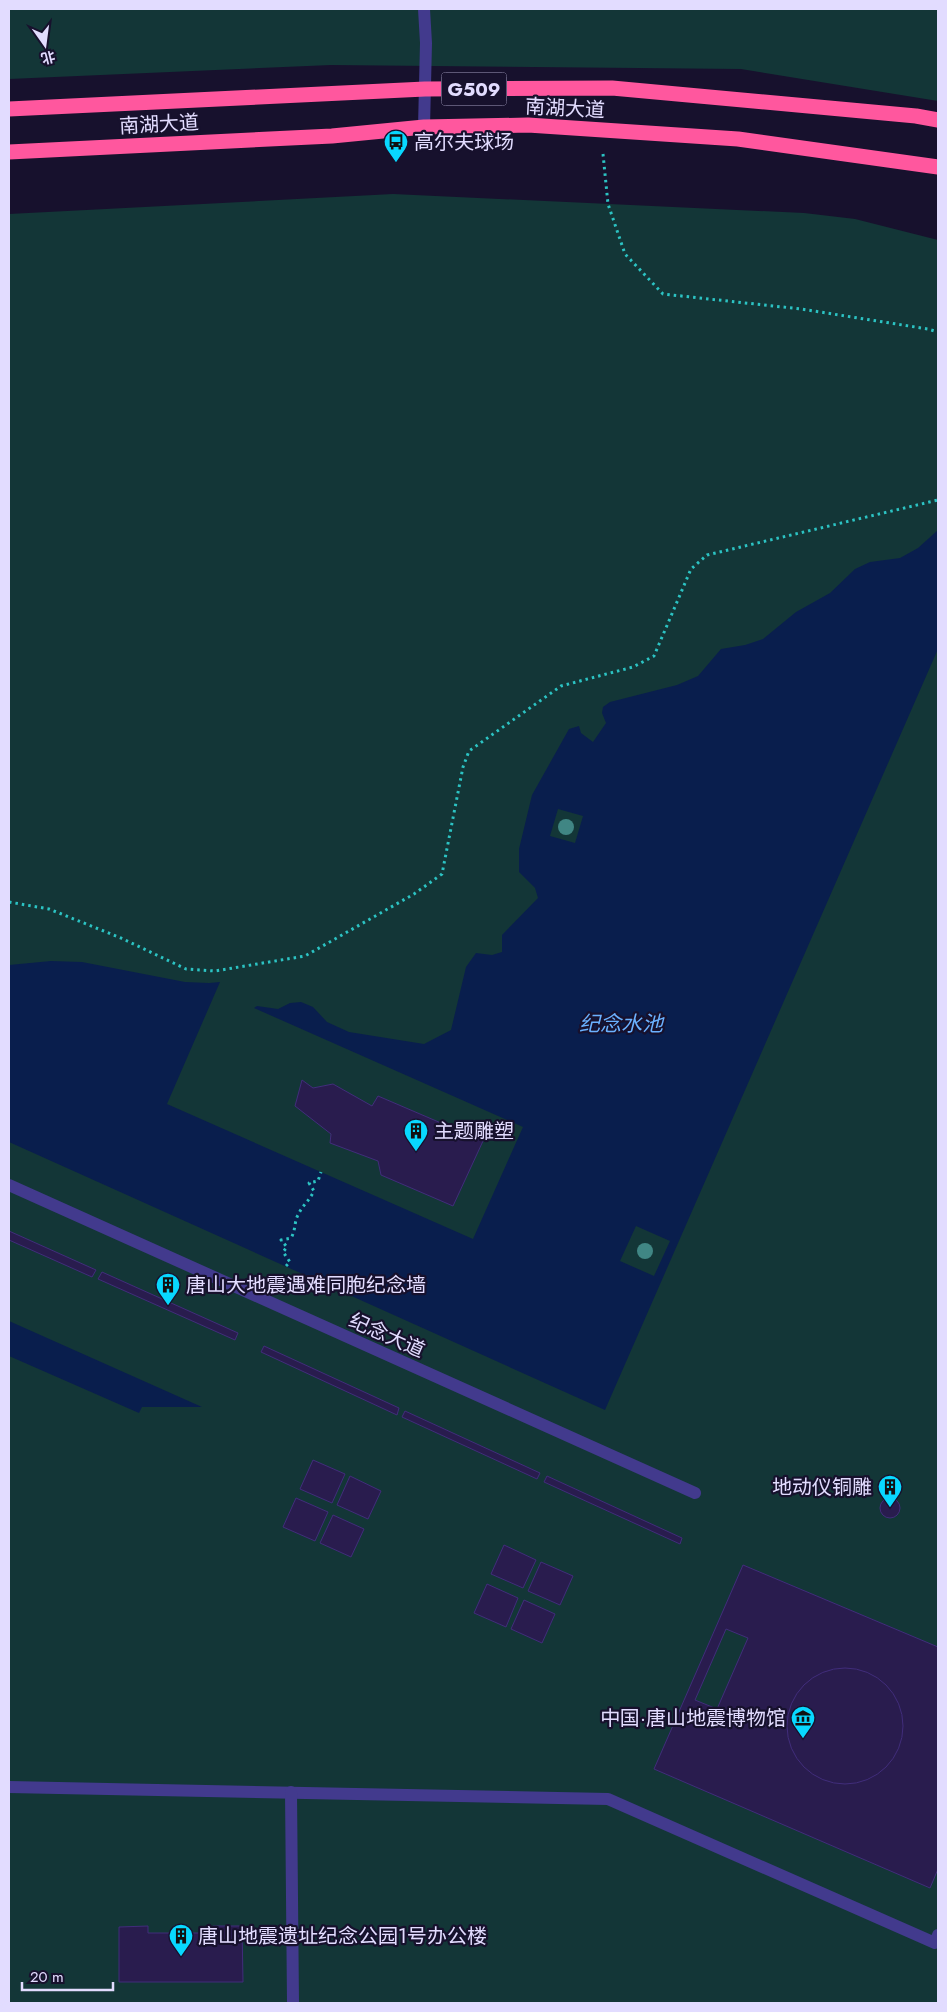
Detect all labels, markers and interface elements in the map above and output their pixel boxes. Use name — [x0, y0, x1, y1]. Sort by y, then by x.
north arrow — [20, 20, 70, 70]
text: 北 — [39, 46, 57, 69]
road number: G509 — [442, 72, 506, 106]
street label: 南湖大道 — [524, 92, 606, 125]
street label: 南湖大道 — [118, 108, 200, 141]
place label: 高尔夫球场 — [414, 128, 514, 157]
bus stop icon: 高尔夫球场 — [383, 129, 409, 163]
water label: 纪念水池 — [579, 1009, 665, 1039]
place label: 主题雕塑 — [434, 1117, 514, 1146]
building icon: 主题雕塑 — [403, 1118, 429, 1152]
place label: 唐山大地震遇难同胞纪念墙 — [186, 1271, 426, 1300]
building icon: 唐山大地震遇难同胞纪念墙 — [155, 1272, 181, 1306]
street label: 纪念大道 — [344, 1306, 429, 1365]
place label: 地动仪铜雕 — [772, 1473, 872, 1502]
building icon: 地动仪铜雕 — [877, 1474, 903, 1508]
place label: 中国·唐山地震博物馆 — [600, 1704, 786, 1733]
museum icon: 中国·唐山地震博物馆 — [790, 1705, 816, 1739]
place label: 唐山地震遗址纪念公园1号办公楼 — [198, 1922, 487, 1951]
building icon: 唐山地震遗址纪念公园1号办公楼 — [168, 1923, 194, 1957]
scale bar — [22, 1960, 114, 1992]
text: 20 m — [30, 1966, 64, 1988]

